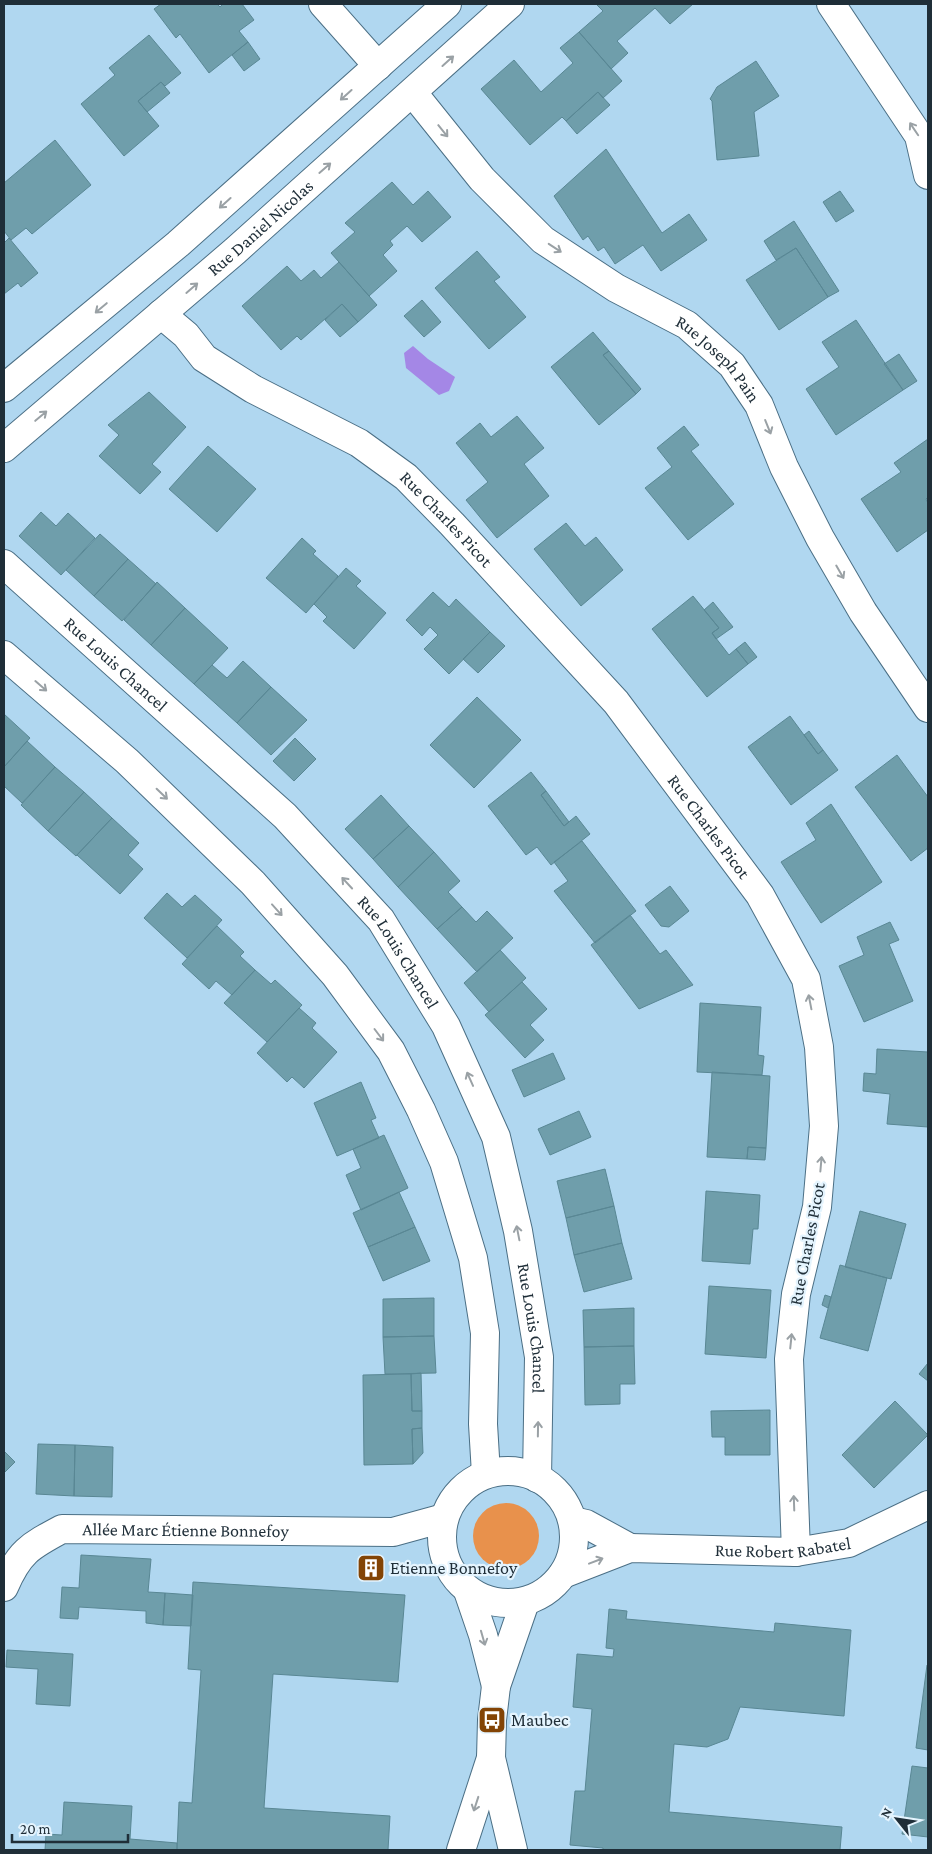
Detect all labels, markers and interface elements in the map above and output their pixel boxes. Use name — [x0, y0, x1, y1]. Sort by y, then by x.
one-way arrow — [441, 55, 454, 67]
one-way arrow — [340, 89, 353, 101]
one-way arrow — [909, 122, 919, 136]
one-way arrow — [438, 124, 449, 137]
one-way arrow — [319, 162, 332, 174]
street label: Rue Daniel Nicolas — [204, 176, 317, 280]
one-way arrow — [218, 197, 231, 208]
one-way arrow — [548, 243, 562, 253]
one-way arrow — [185, 283, 198, 294]
one-way arrow — [94, 302, 107, 313]
street label: Rue Joseph Pain — [673, 311, 764, 406]
one-way arrow — [34, 411, 47, 422]
one-way arrow — [764, 419, 773, 434]
street label: Rue Charles Picot — [396, 467, 497, 572]
one-way arrow — [835, 565, 845, 579]
street label: Rue Louis Chancel — [60, 613, 172, 716]
one-way arrow — [34, 681, 47, 692]
street label: Rue Charles Picot — [664, 771, 755, 883]
one-way arrow — [156, 788, 168, 800]
one-way arrow — [341, 876, 353, 889]
street label: Rue Louis Chancel — [353, 891, 443, 1012]
one-way arrow — [271, 903, 282, 916]
one-way arrow — [805, 995, 815, 1011]
one-way arrow — [374, 1028, 385, 1041]
one-way arrow — [464, 1072, 474, 1087]
one-way arrow — [816, 1156, 826, 1172]
street label: Rue Charles Picot — [785, 1180, 829, 1307]
one-way arrow — [513, 1226, 522, 1242]
street label: Rue Louis Chancel — [513, 1262, 549, 1394]
one-way arrow — [786, 1333, 796, 1349]
one-way arrow — [533, 1421, 543, 1438]
one-way arrow — [789, 1495, 799, 1512]
street label: Allée Marc Étienne Bonnefoy — [82, 1519, 290, 1541]
street label: Rue Robert Rabatel — [715, 1533, 852, 1562]
building icon: Etienne Bonnefoy — [356, 1553, 386, 1583]
one-way arrow — [588, 1556, 603, 1565]
place label: Etienne Bonnefoy — [390, 1558, 518, 1578]
one-way arrow — [479, 1629, 489, 1645]
bus stop icon: Maubec — [477, 1705, 507, 1735]
place label: Maubec — [511, 1710, 569, 1730]
north arrow — [872, 1794, 922, 1844]
one-way arrow — [471, 1796, 480, 1812]
text: N — [876, 1804, 895, 1821]
scale bar — [12, 1812, 129, 1844]
text: 20 m — [20, 1821, 51, 1837]

